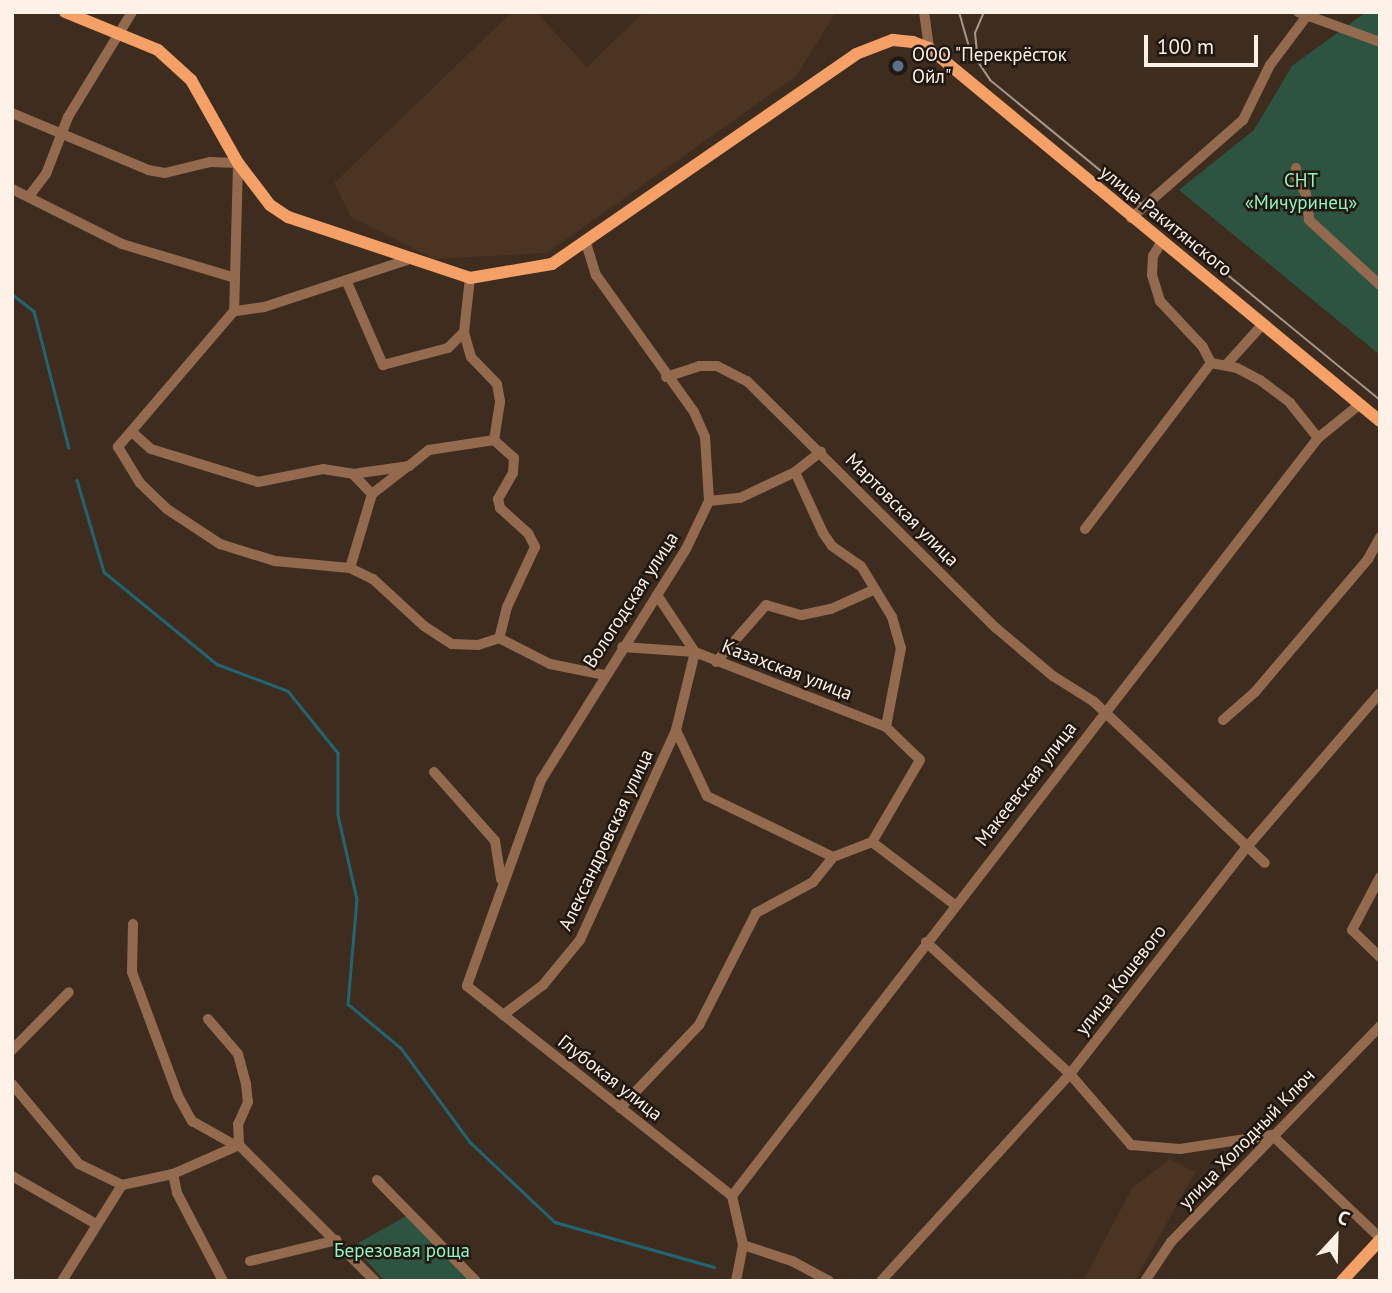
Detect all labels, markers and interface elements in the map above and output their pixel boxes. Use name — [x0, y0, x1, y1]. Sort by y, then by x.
scale bar — [1147, 21, 1261, 65]
text: 100 m — [1157, 33, 1214, 60]
place label: ООО "Перекрёсток Ойл" — [912, 44, 1068, 88]
marker: ООО "Перекрёсток Ойл" — [890, 58, 906, 74]
street label: улица Ракитянского — [1095, 161, 1237, 281]
park label: СНТ «Мичуринец» — [1245, 170, 1357, 214]
street label: Мартовская улица — [841, 449, 963, 571]
street label: Вологодская улица — [579, 528, 683, 672]
street label: Казахская улица — [719, 635, 855, 705]
street label: Макеевская улица — [970, 717, 1082, 851]
street label: Александровская улица — [554, 746, 658, 934]
street label: улица Кошевого — [1071, 920, 1171, 1040]
street label: Глубокая улица — [553, 1030, 667, 1126]
street label: улица Холодный Ключ — [1174, 1064, 1320, 1214]
north arrow — [1301, 1202, 1371, 1272]
text: С — [1334, 1204, 1353, 1231]
park label: Березовая роща — [334, 1240, 470, 1262]

